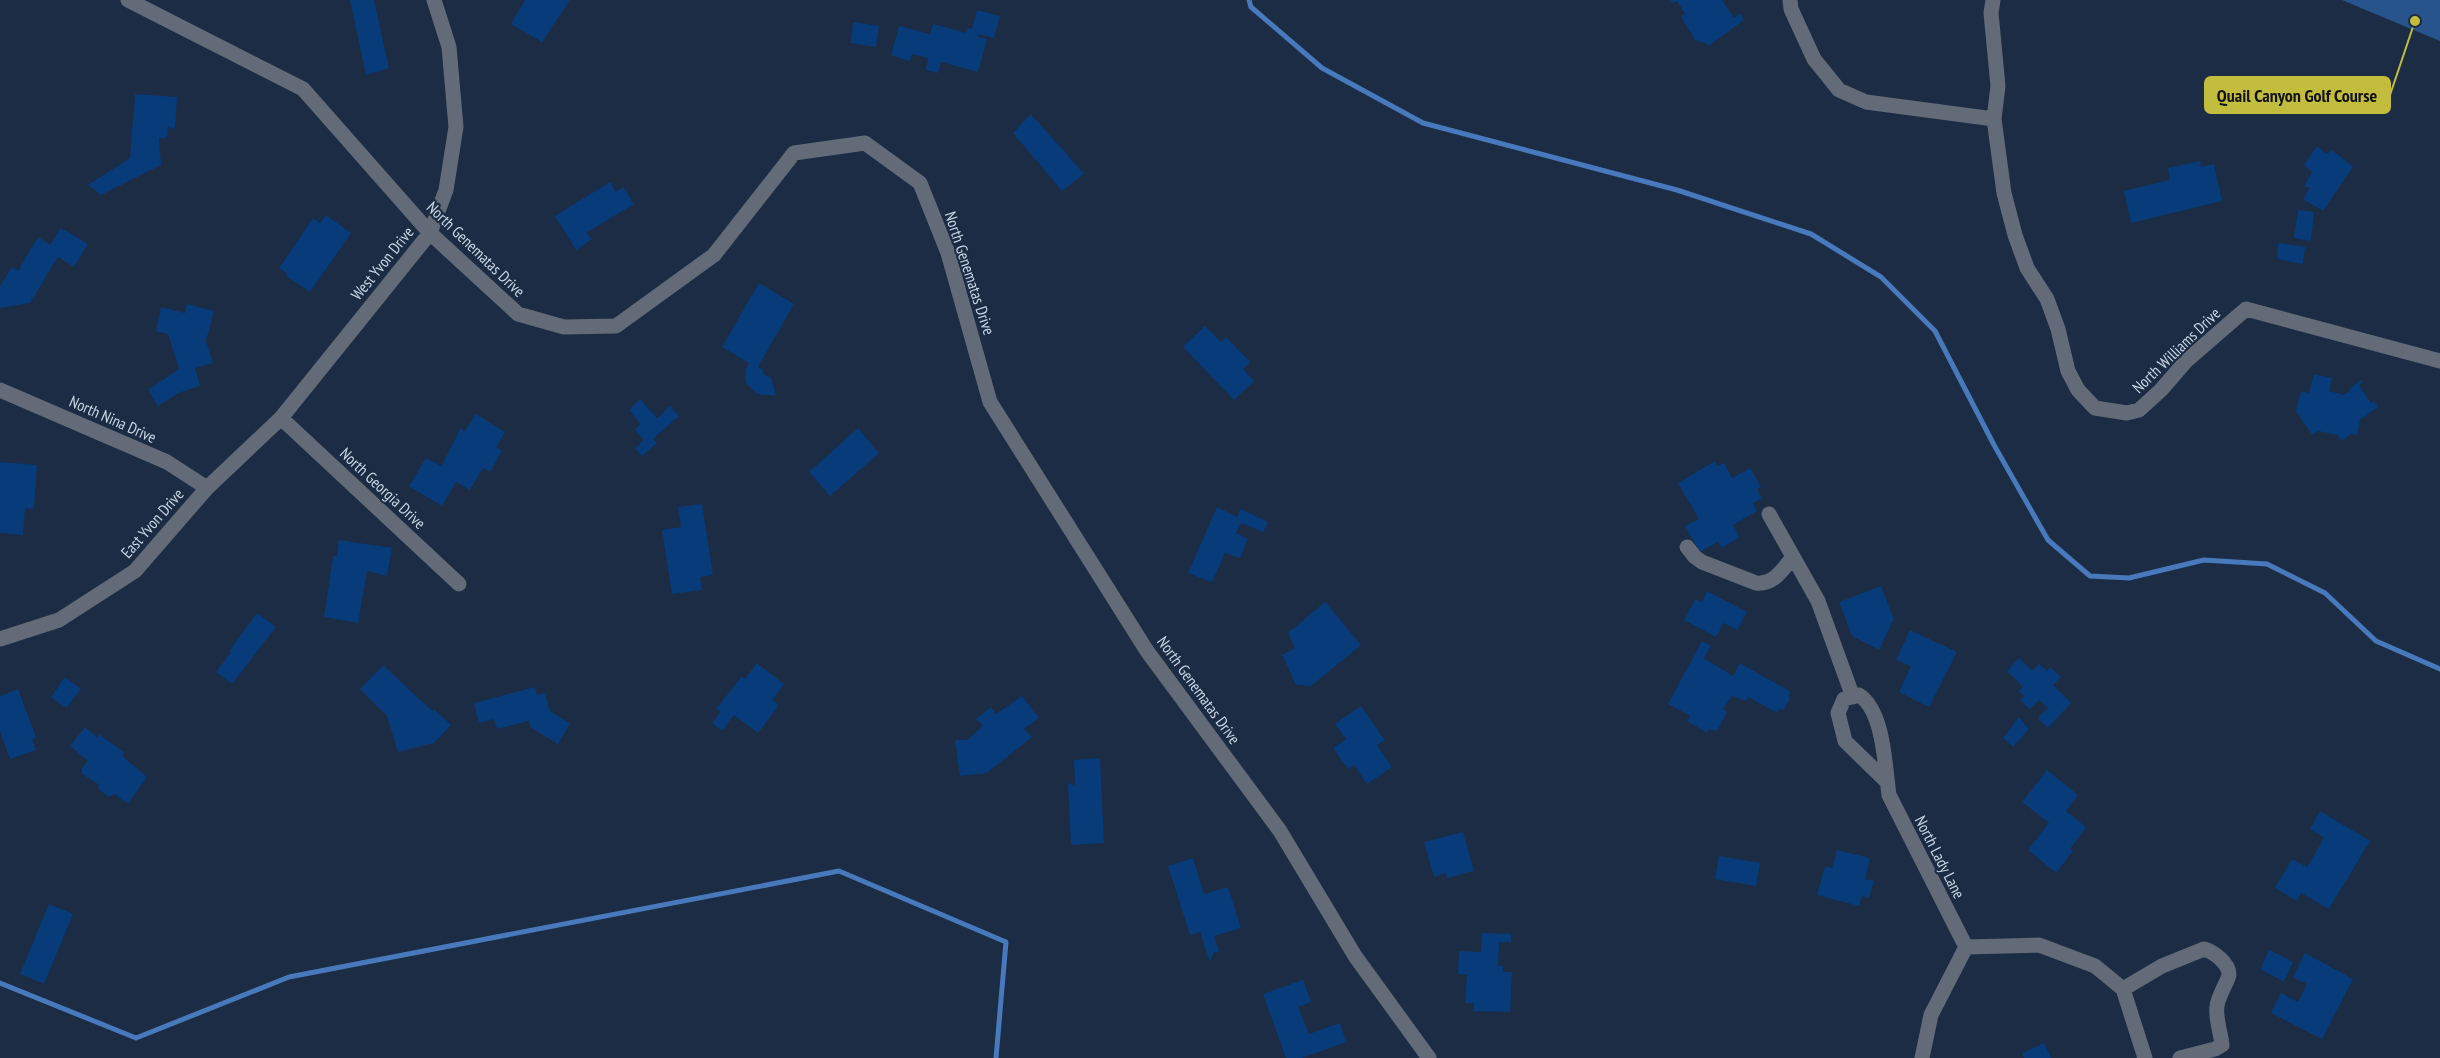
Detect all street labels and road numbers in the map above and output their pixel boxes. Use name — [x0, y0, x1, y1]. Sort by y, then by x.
street label: North Genematas Drive — [423, 197, 529, 301]
street label: North Genematas Drive — [941, 209, 999, 337]
street label: West Yvon Drive — [346, 222, 418, 304]
street label: North Williams Drive — [2128, 303, 2224, 397]
street label: North Nina Drive — [66, 391, 160, 447]
street label: North Georgia Drive — [336, 443, 430, 533]
street label: East Yvon Drive — [116, 484, 188, 562]
street label: North Genematas Drive — [1153, 632, 1245, 748]
street label: North Lady Lane — [1911, 812, 1969, 902]

